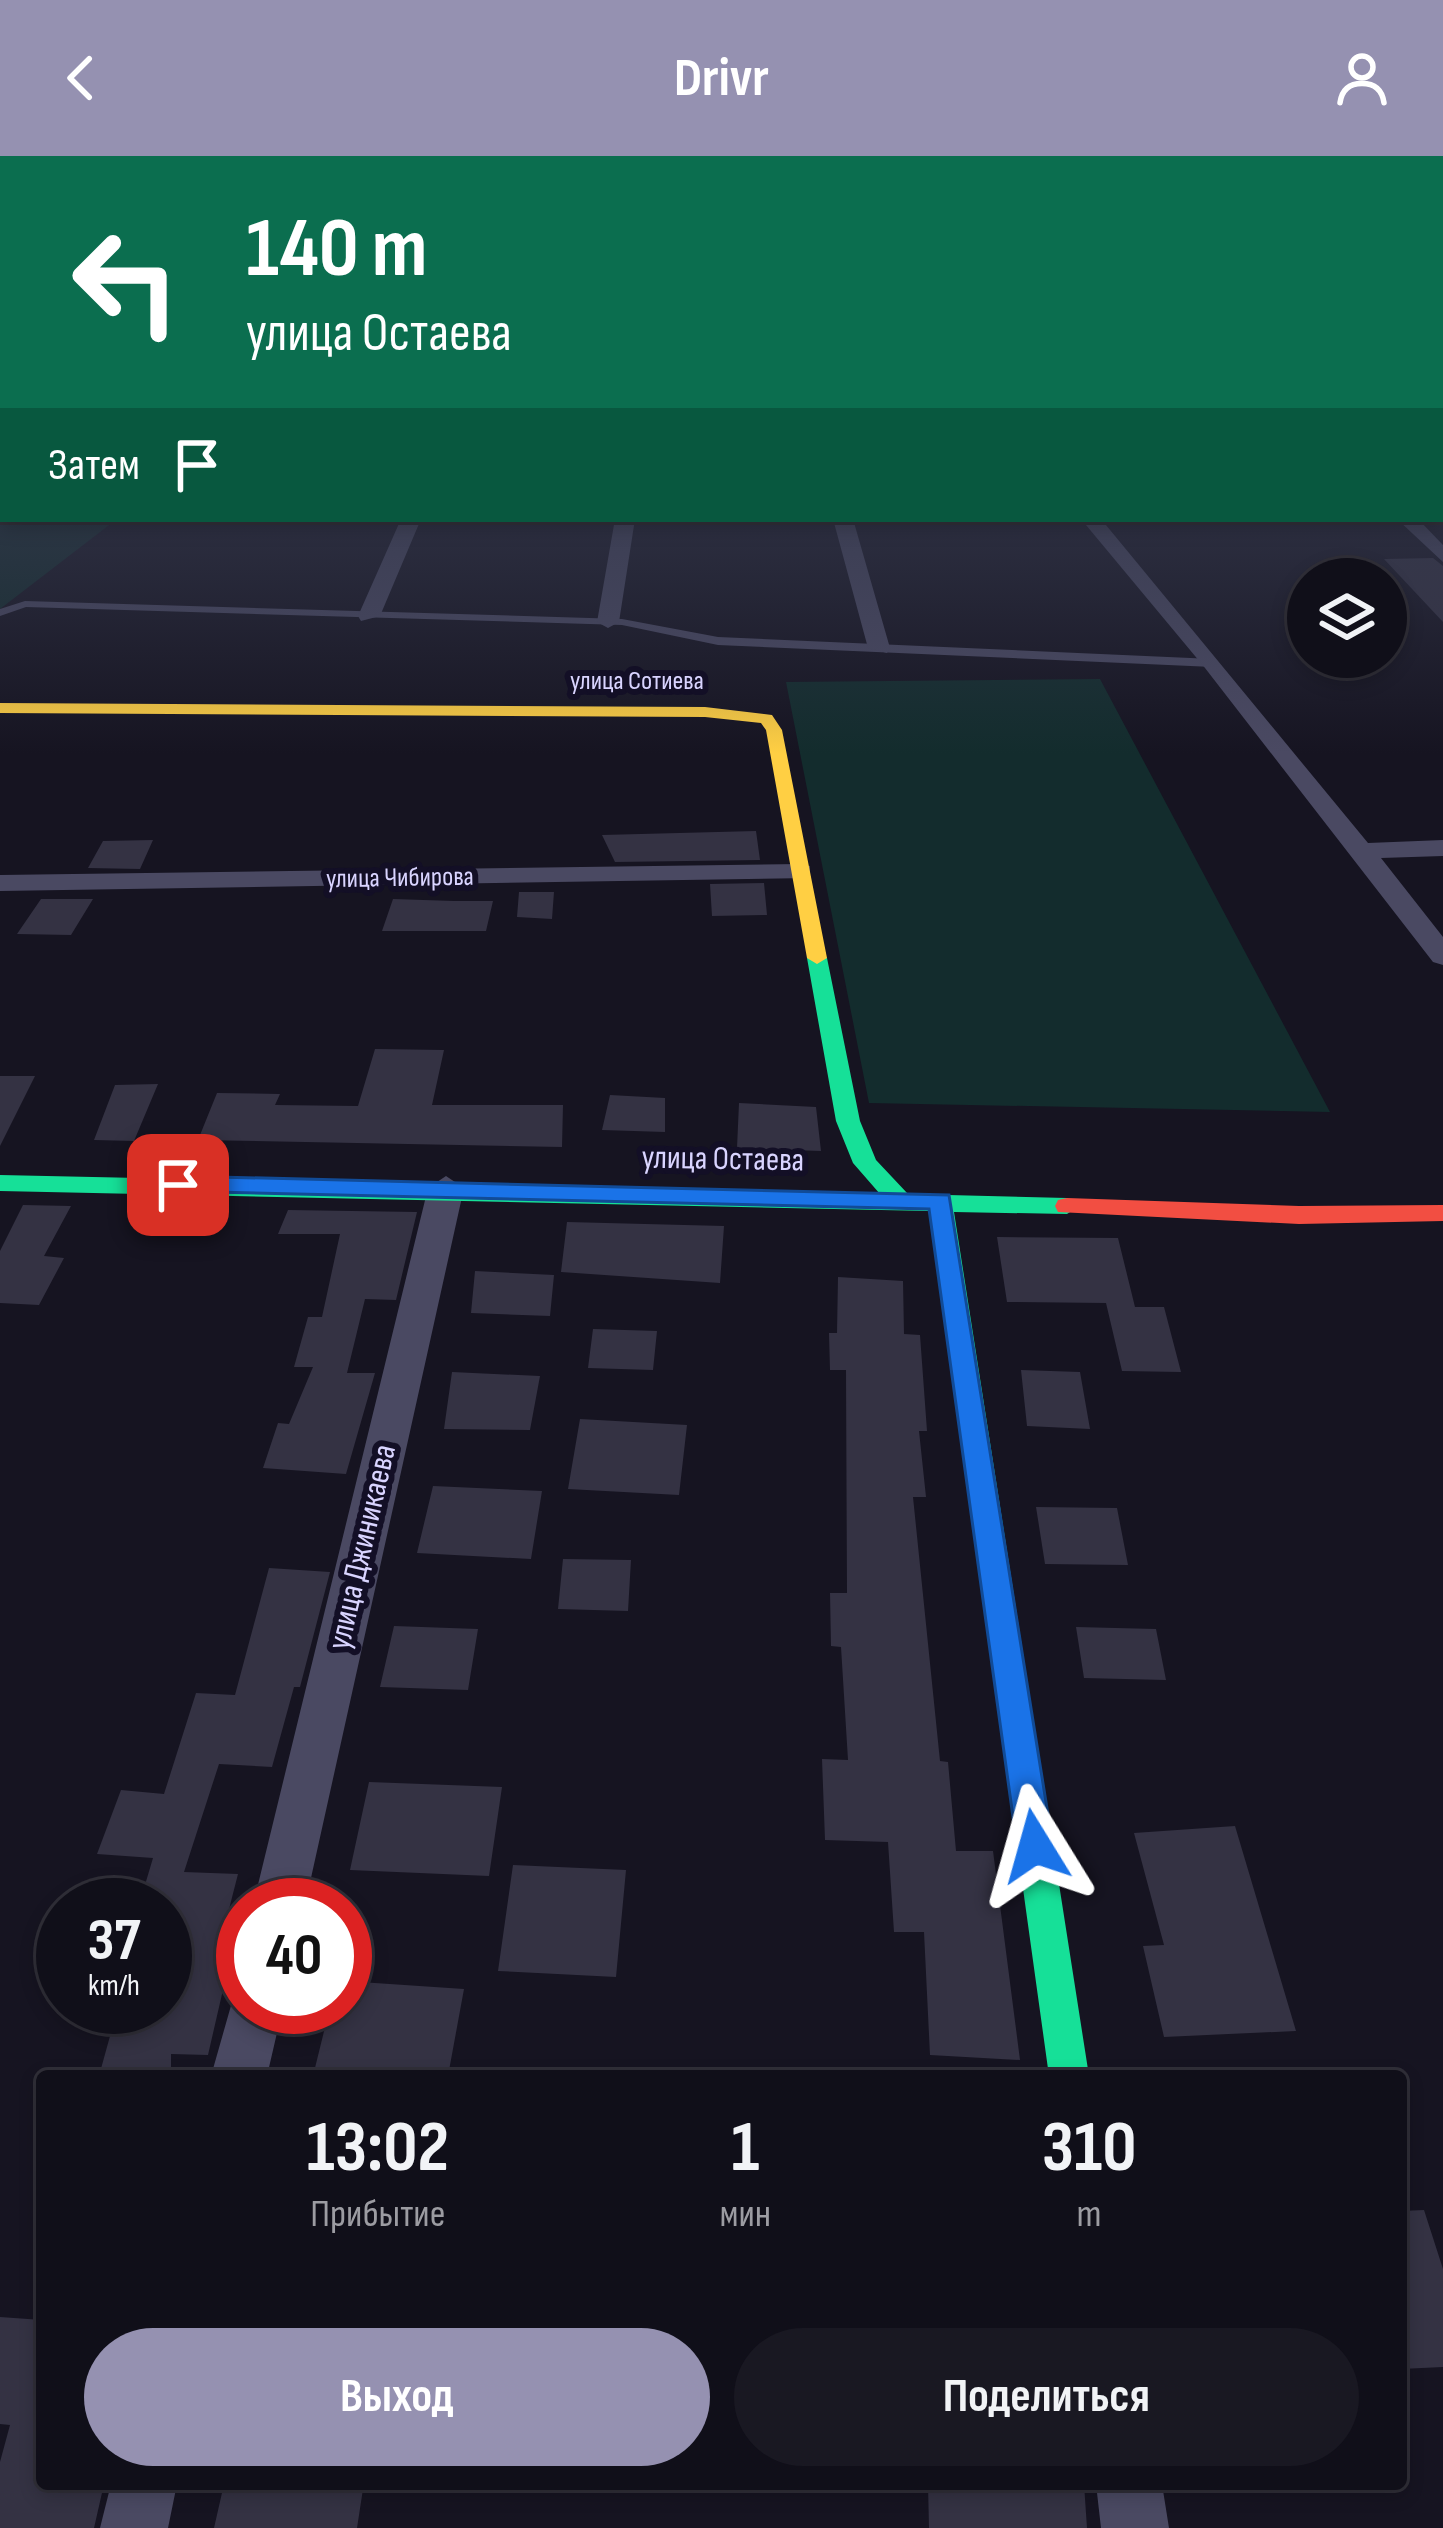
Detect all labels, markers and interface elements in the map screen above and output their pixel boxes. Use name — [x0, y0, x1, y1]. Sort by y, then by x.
icon: back — [48, 45, 114, 111]
icon: person — [1329, 45, 1395, 111]
text: Drivr — [674, 46, 769, 111]
text: 140 m — [246, 199, 427, 300]
icon: left — [48, 204, 204, 360]
text: улица Остаева — [246, 301, 512, 366]
icon: arrive — [164, 432, 230, 498]
text: Затем — [48, 438, 140, 493]
map controls — [1287, 558, 1407, 678]
button: layers — [1287, 558, 1407, 678]
street label: улица Сотиева — [570, 665, 704, 697]
street label: улица Чибирова — [326, 861, 474, 895]
pin — [127, 1134, 229, 1236]
street label: улица Остаева — [641, 1138, 805, 1180]
icon: arrive — [145, 1152, 211, 1218]
street label: улица Джиникаева — [319, 1441, 405, 1653]
position arrow — [972, 1783, 1098, 1909]
speed limit sign: 40 — [216, 1878, 372, 2034]
text: 37 — [87, 1905, 141, 1977]
text: km/h — [88, 1968, 140, 2004]
text: 13:02 — [307, 2105, 449, 2192]
text: 1 — [731, 2105, 759, 2192]
text: 310 — [1042, 2105, 1136, 2192]
text: Прибытие — [310, 2191, 445, 2238]
text: мин — [719, 2191, 771, 2238]
text: m — [1077, 2191, 1102, 2238]
button: Выход — [84, 2328, 710, 2466]
button: Поделиться — [734, 2328, 1359, 2466]

